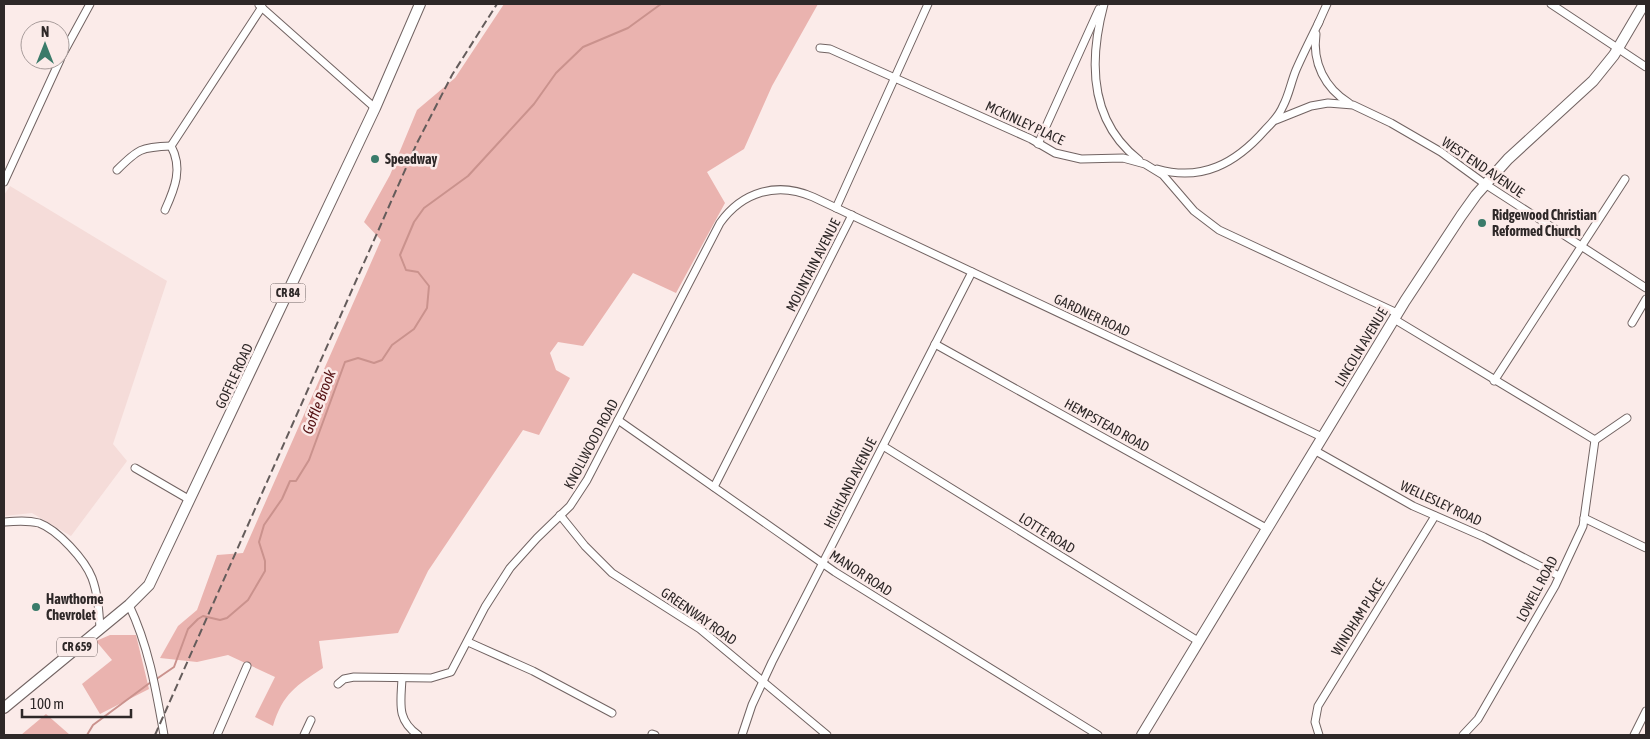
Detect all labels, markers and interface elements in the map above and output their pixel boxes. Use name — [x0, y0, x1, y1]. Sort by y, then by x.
north arrow — [20, 20, 70, 70]
text: N — [41, 24, 49, 40]
street label: MCKINLEY PLACE — [983, 98, 1067, 148]
street label: WEST END AVENUE — [1439, 134, 1527, 200]
place label: Speedway — [385, 151, 437, 167]
marker: Speedway — [369, 153, 381, 165]
place label: Ridgewood Christian Reformed Church — [1492, 207, 1597, 239]
street label: MOUNTAIN AVENUE — [783, 216, 843, 314]
marker: Ridgewood Christian Reformed Church — [1476, 217, 1488, 229]
road number: CR 84 — [270, 284, 306, 302]
street label: GARDNER ROAD — [1051, 290, 1133, 340]
street label: LINCOLN AVENUE — [1331, 305, 1391, 389]
street label: GOFFLE ROAD — [212, 341, 256, 411]
water label: Goffle Brook — [298, 367, 339, 436]
street label: HEMPSTEAD ROAD — [1062, 395, 1152, 455]
street label: KNOLLWOOD ROAD — [561, 396, 621, 492]
street label: HIGHLAND AVENUE — [820, 435, 880, 531]
street label: WELLESLEY ROAD — [1398, 477, 1484, 529]
street label: LOTTE ROAD — [1016, 510, 1078, 557]
street label: MANOR ROAD — [827, 547, 895, 599]
street label: LOWELL ROAD — [1513, 553, 1561, 624]
street label: WINDHAM PLACE — [1328, 576, 1388, 658]
street label: GREENWAY ROAD — [658, 584, 740, 648]
place label: Hawthorne Chevrolet — [46, 591, 104, 623]
marker: Hawthorne Chevrolet — [30, 601, 42, 613]
road number: CR 659 — [57, 638, 97, 656]
scale bar — [22, 686, 131, 718]
text: 100 m — [30, 695, 64, 712]

